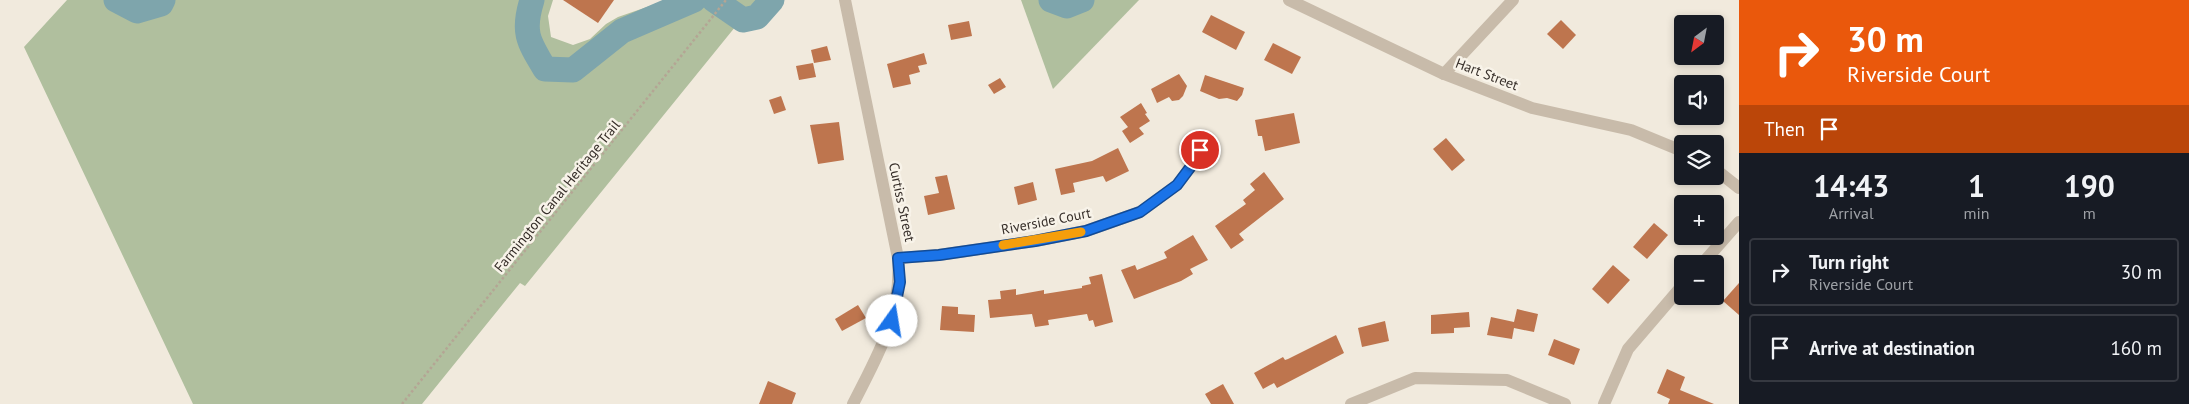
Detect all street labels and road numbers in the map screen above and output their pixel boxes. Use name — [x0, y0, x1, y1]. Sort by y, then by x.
street label: Hart Street — [1453, 54, 1521, 94]
street label: Farmington Canal Heritage Trail — [490, 116, 624, 276]
street label: Curtiss Street — [885, 161, 919, 243]
street label: Riverside Court — [1000, 203, 1093, 239]

